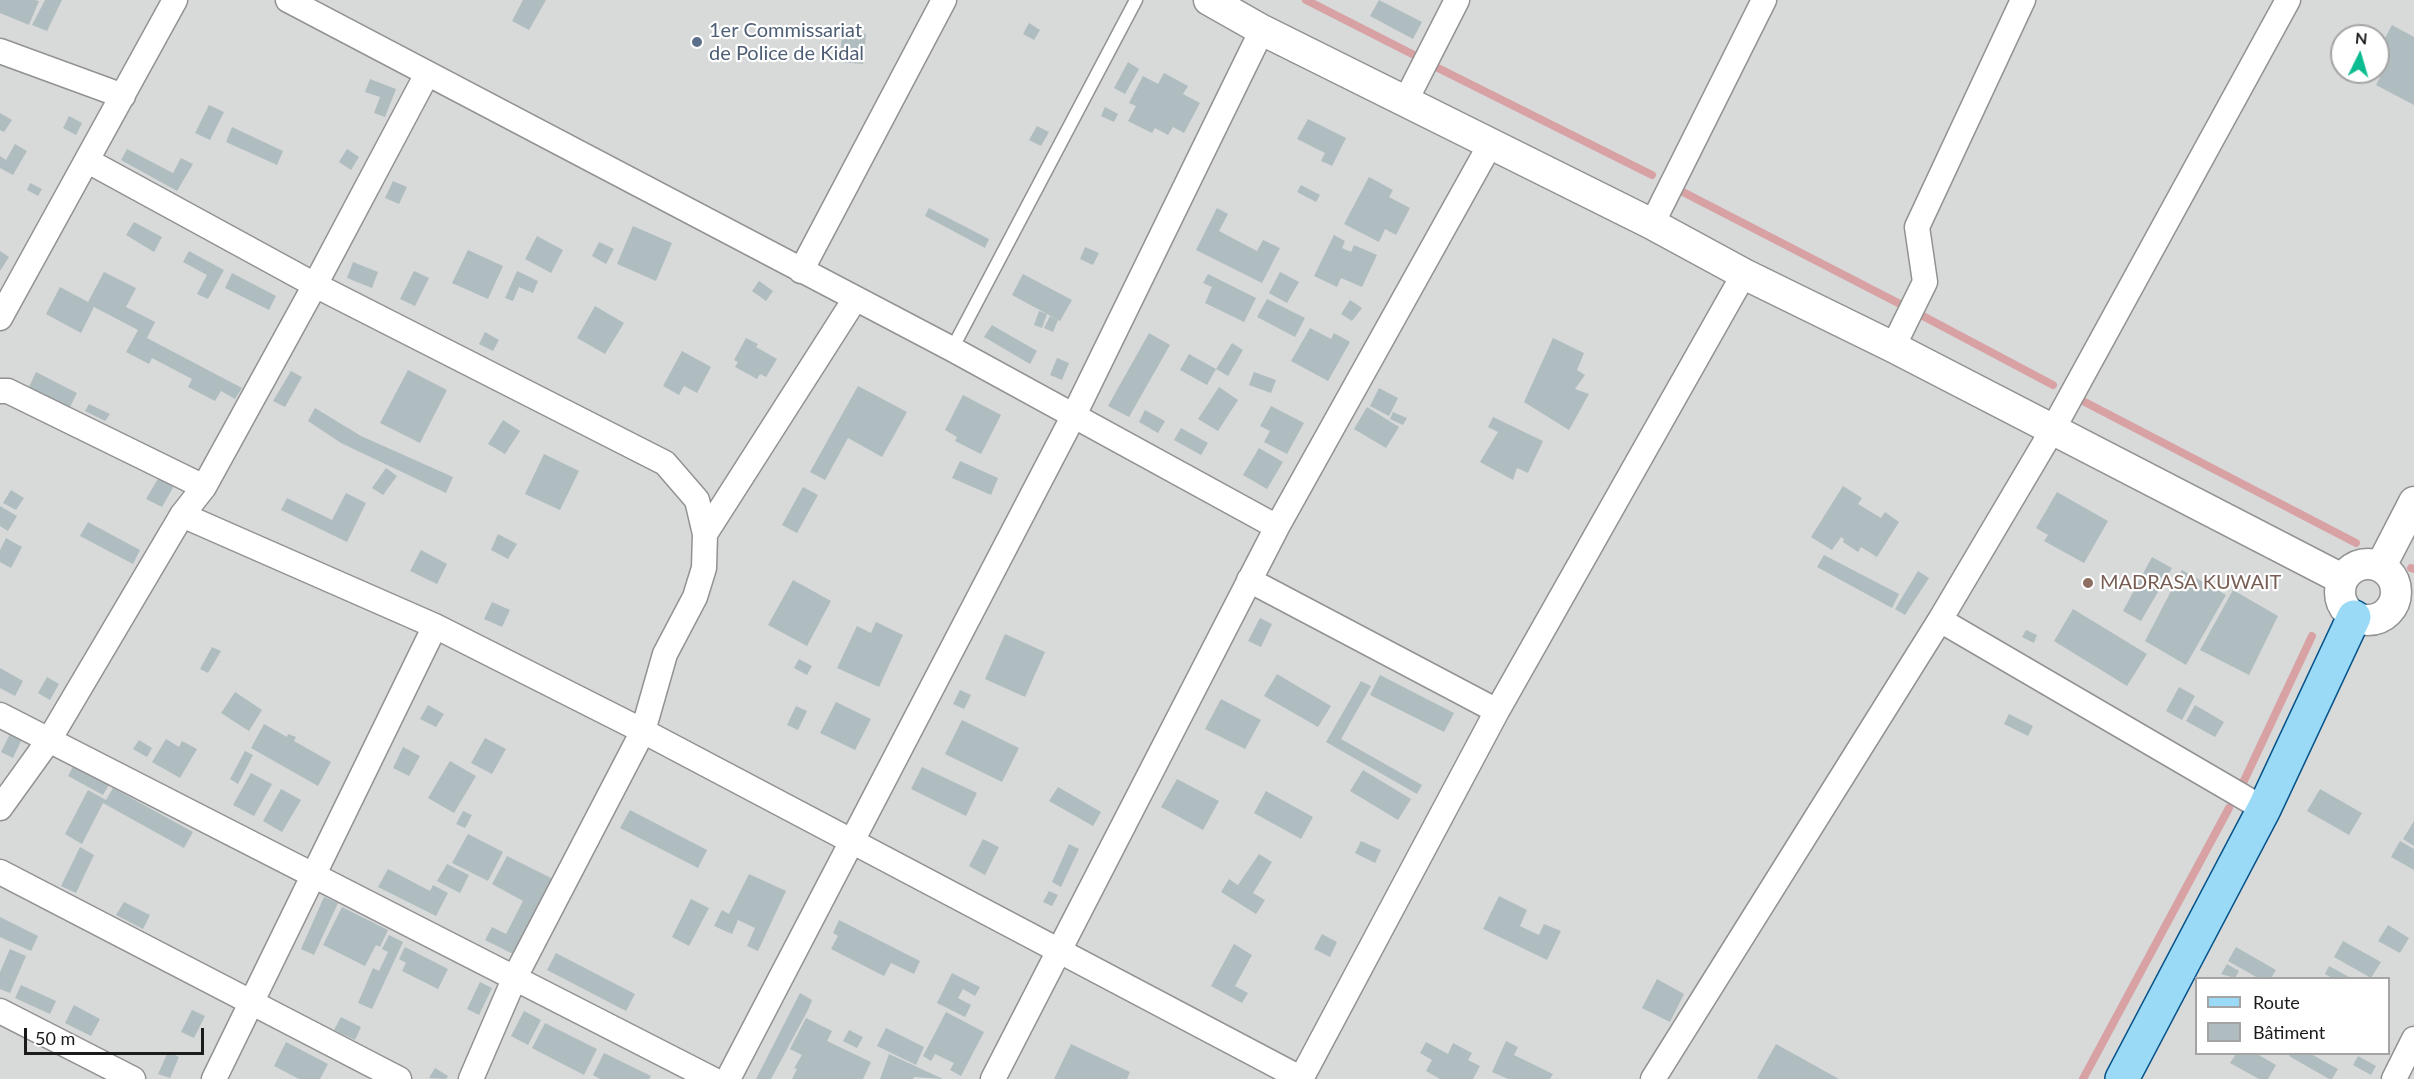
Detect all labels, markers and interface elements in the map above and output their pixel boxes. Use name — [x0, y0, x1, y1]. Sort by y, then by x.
place label: 1er Commissariat de Police de Kidal — [709, 19, 864, 66]
north arrow — [2330, 24, 2390, 84]
text: N — [2354, 28, 2368, 48]
marker: 1er Commissariat de Police de Kidal — [690, 35, 704, 49]
place label: MADRASA KUWAIT — [2100, 571, 2281, 595]
marker: MADRASA KUWAIT — [2081, 576, 2095, 590]
legend — [2195, 977, 2390, 1055]
text: Route — [2253, 991, 2300, 1013]
scale bar — [27, 1016, 207, 1054]
text: Bâtiment — [2253, 1021, 2325, 1043]
text: 50 m — [35, 1027, 75, 1049]

